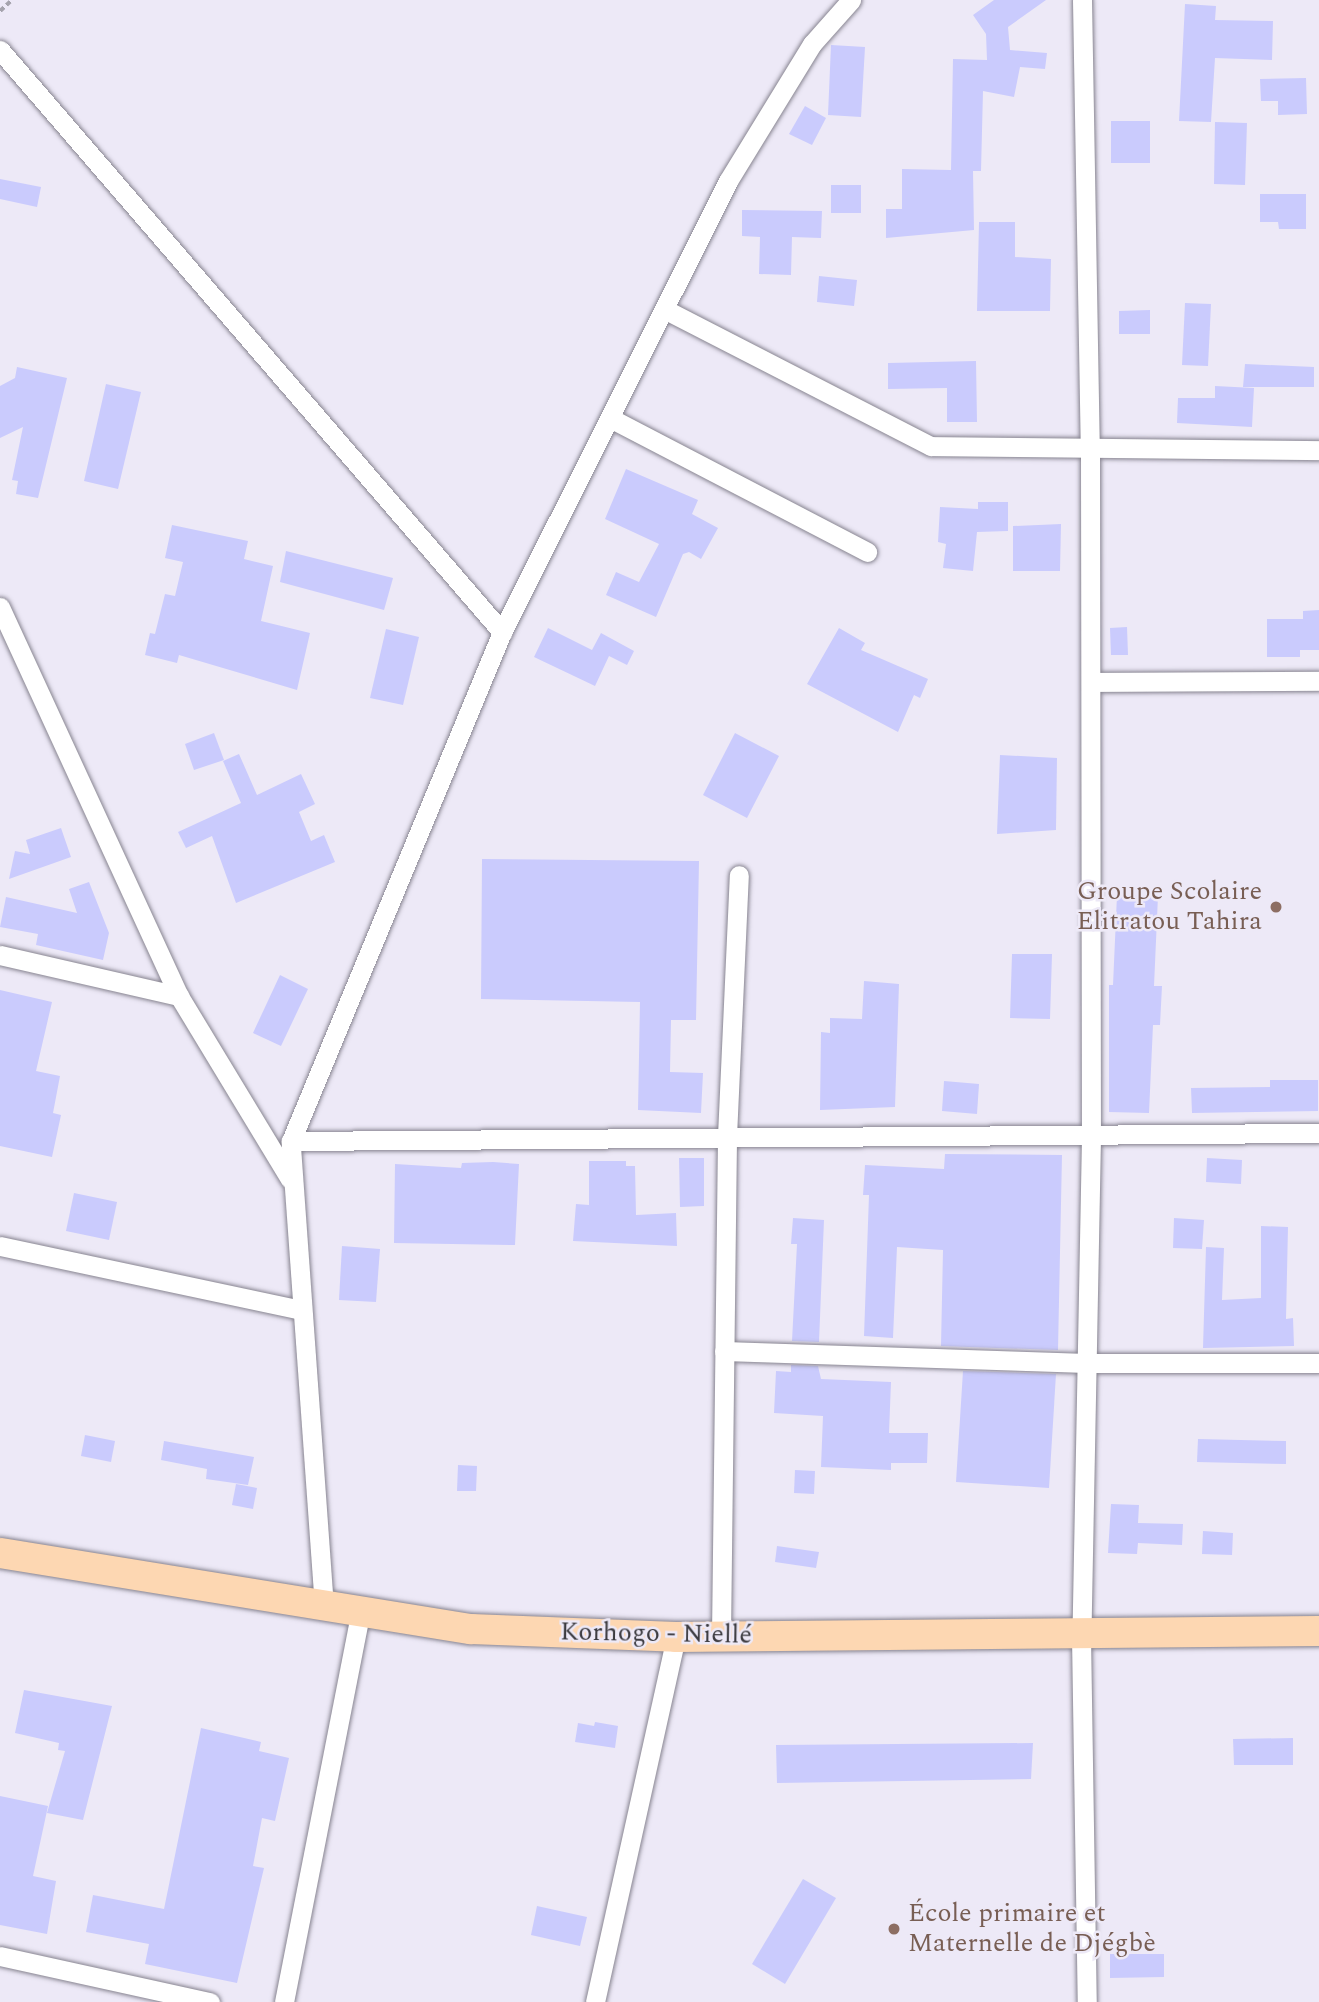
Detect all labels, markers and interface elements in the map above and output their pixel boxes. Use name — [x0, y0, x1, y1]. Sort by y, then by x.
place label: Groupe Scolaire Elitratou Tahira — [1077, 876, 1262, 938]
marker: Groupe Scolaire Elitratou Tahira — [1268, 899, 1284, 915]
street label: Korhogo - Niellé — [560, 1617, 752, 1651]
place label: École primaire et Maternelle de Djégbè — [908, 1898, 1156, 1960]
marker: École primaire et Maternelle de Djégbè — [886, 1921, 902, 1937]

